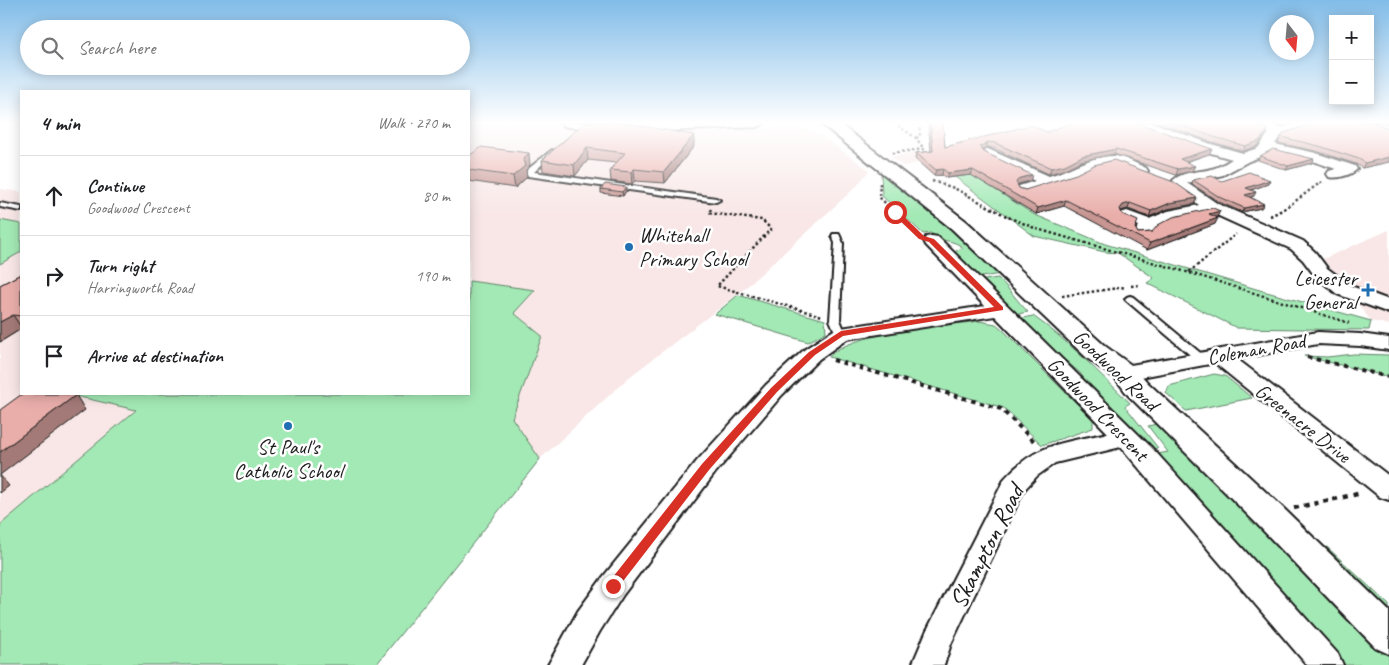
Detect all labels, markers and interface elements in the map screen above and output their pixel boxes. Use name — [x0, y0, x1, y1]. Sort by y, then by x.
north arrow — [1269, 15, 1314, 60]
map controls — [1329, 15, 1374, 105]
button: + — [1329, 15, 1374, 60]
search box — [20, 20, 470, 75]
icon: search — [38, 34, 66, 62]
text: Search here — [78, 36, 155, 60]
button: − — [1329, 60, 1374, 105]
text: 4 min — [40, 110, 80, 136]
text: Walk · 270 m — [378, 113, 450, 133]
text: Continue — [87, 174, 144, 198]
icon: ahead — [40, 182, 68, 210]
text: 80 m — [423, 186, 450, 206]
text: Goodwood Crescent — [87, 198, 190, 218]
route start — [884, 201, 907, 224]
place label: Whitehall Primary School — [639, 222, 750, 272]
marker: Whitehall Primary School — [623, 241, 635, 253]
text: Turn right — [87, 254, 154, 278]
icon: right — [40, 262, 68, 290]
place label: Leicester General — [1295, 265, 1360, 315]
text: 190 m — [416, 266, 450, 286]
text: Harringworth Road — [87, 278, 193, 298]
marker: Leicester General — [1361, 283, 1375, 297]
street label: Goodwood Road — [1068, 324, 1167, 419]
street label: Coleman Road — [1205, 327, 1311, 370]
icon: arrive — [40, 342, 68, 370]
text: Arrive at destination — [87, 344, 223, 368]
street label: Goodwood Crescent — [1042, 351, 1156, 468]
street label: Greenacre Drive — [1250, 378, 1357, 469]
marker: St Paul's Catholic School — [282, 420, 294, 432]
place label: St Paul's Catholic School — [234, 434, 346, 484]
street label: Skampton Road — [942, 477, 1033, 614]
route end — [602, 575, 625, 598]

